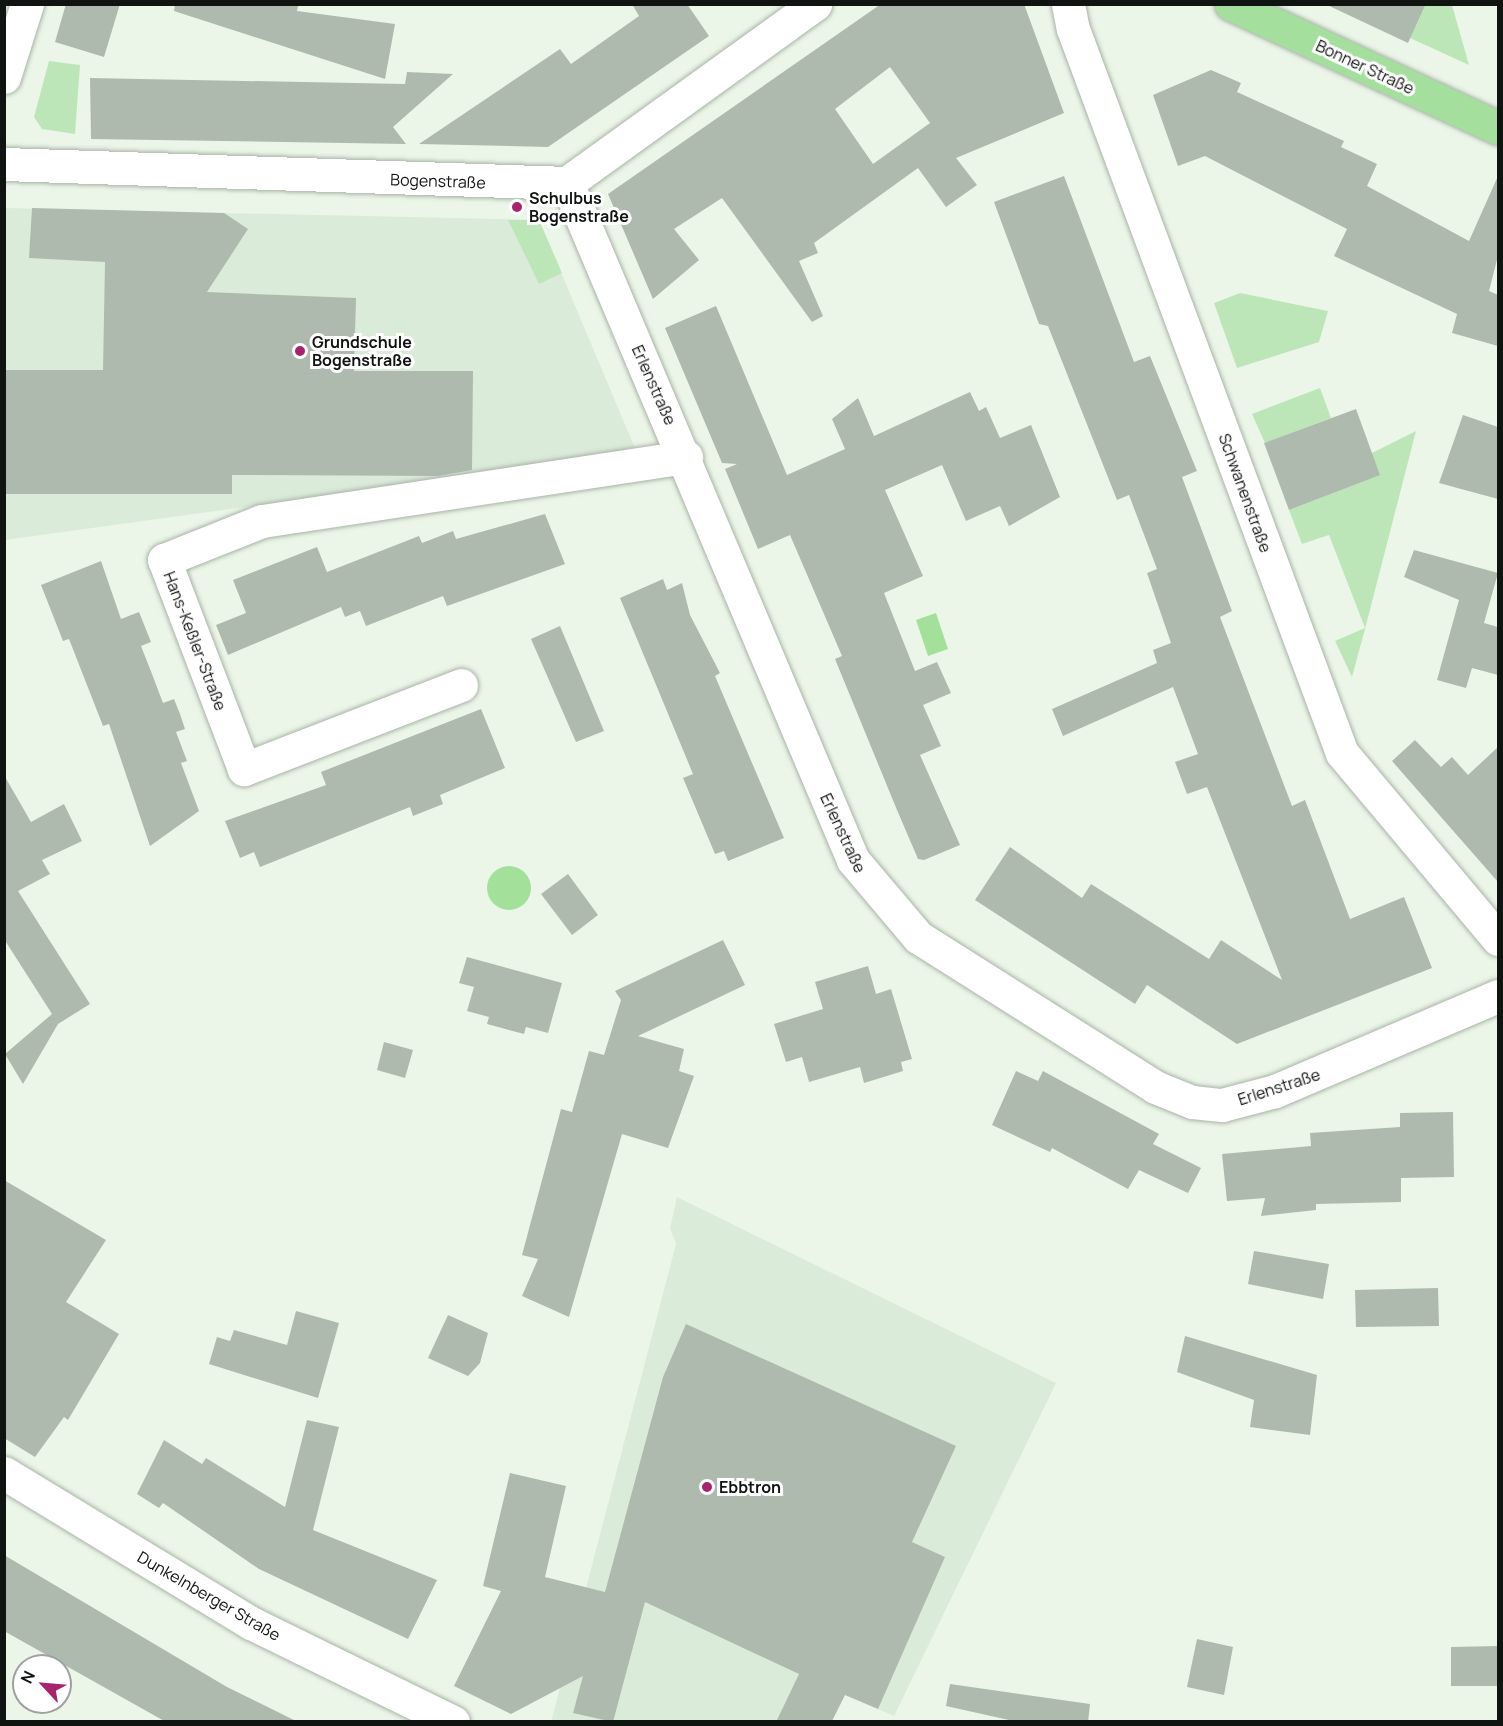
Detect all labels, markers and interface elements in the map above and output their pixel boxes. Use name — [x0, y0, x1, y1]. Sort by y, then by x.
street label: Bonner Straße — [1313, 36, 1417, 98]
street label: Bogenstraße — [390, 170, 486, 192]
place label: Schulbus Bogenstraße — [529, 188, 629, 226]
marker: Schulbus Bogenstraße — [510, 200, 524, 214]
place label: Grundschule Bogenstraße — [312, 332, 412, 370]
street label: Erlenstraße — [628, 342, 680, 428]
marker: Grundschule Bogenstraße — [293, 344, 307, 358]
street label: Schwanenstraße — [1215, 431, 1275, 555]
street label: Hans-Keßler-Straße — [160, 569, 230, 713]
street label: Erlenstraße — [816, 790, 870, 876]
street label: Erlenstraße — [1235, 1065, 1323, 1109]
place label: Ebbtron — [719, 1477, 781, 1497]
marker: Ebbtron — [700, 1480, 714, 1494]
street label: Dunkelnberger Straße — [134, 1547, 284, 1645]
north arrow — [12, 1654, 72, 1714]
text: N — [15, 1667, 40, 1687]

